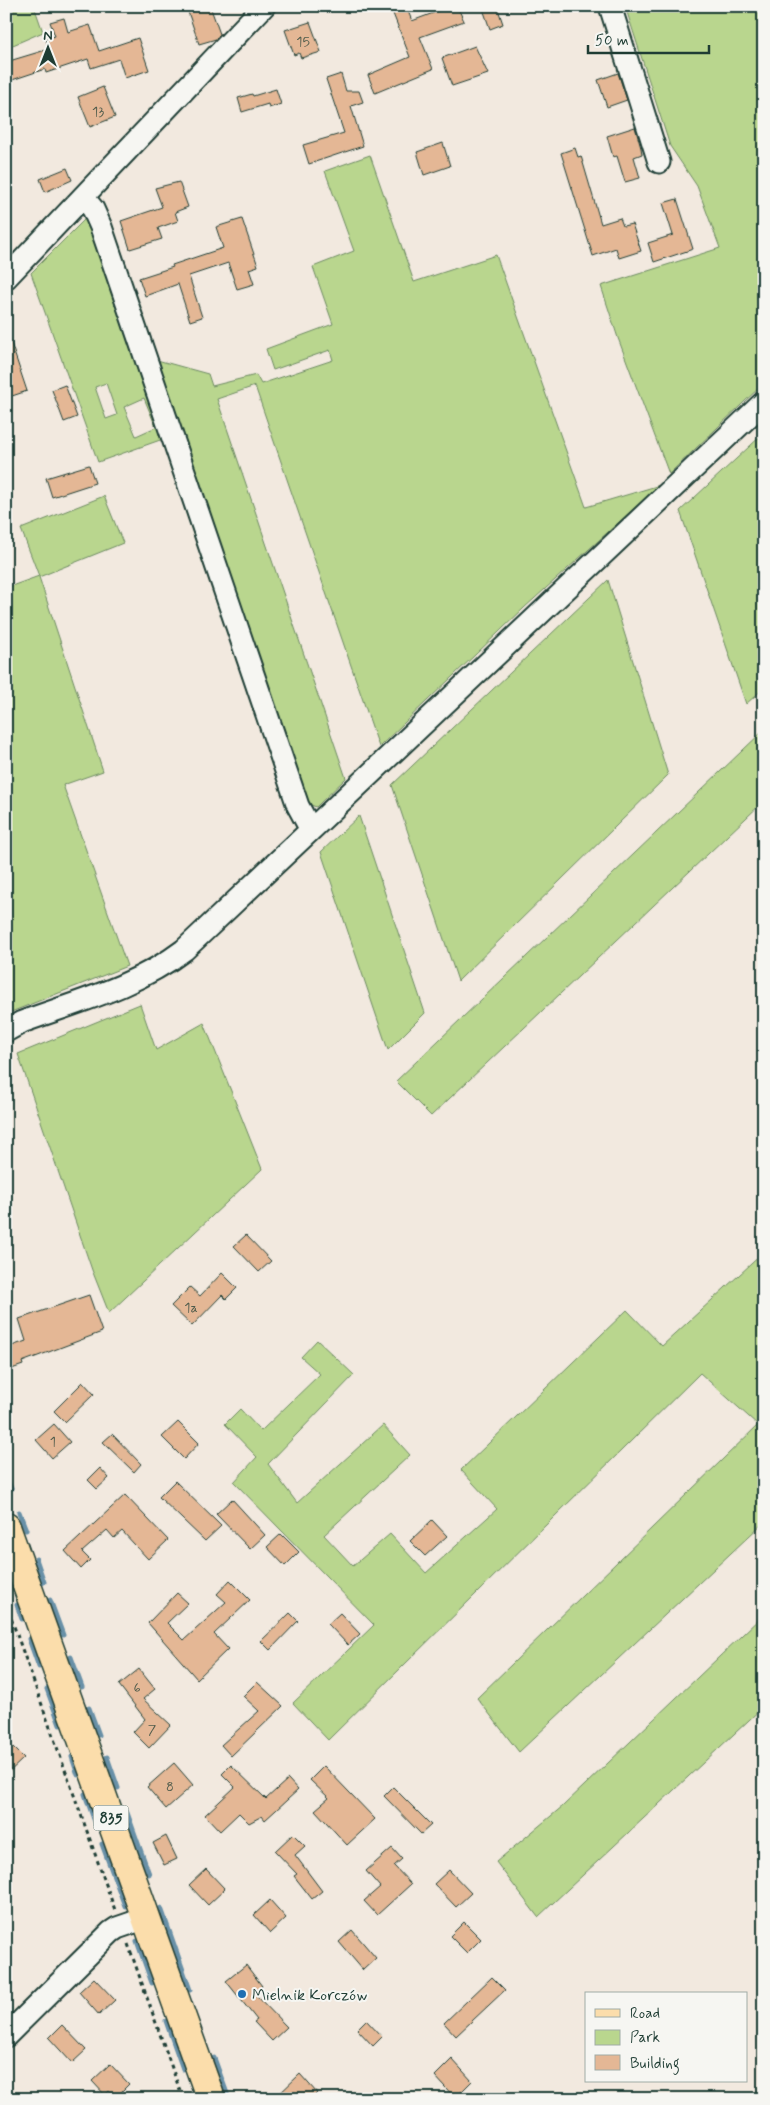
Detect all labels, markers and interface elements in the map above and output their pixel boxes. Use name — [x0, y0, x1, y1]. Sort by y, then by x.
north arrow — [22, 22, 72, 72]
scale bar — [588, 22, 709, 54]
text: N — [43, 27, 53, 45]
text: 50 m — [595, 31, 629, 51]
house number: 15 — [296, 33, 310, 51]
house number: 13 — [92, 103, 104, 121]
house number: 1a — [184, 1299, 198, 1317]
house number: 1 — [50, 1433, 56, 1451]
house number: 6 — [133, 1679, 141, 1697]
house number: 7 — [148, 1721, 157, 1739]
house number: 8 — [166, 1778, 174, 1796]
road number: 835 — [94, 1806, 128, 1830]
place label: Mielnik Korczów — [252, 1985, 367, 2006]
marker: Mielnik Korczów — [236, 1988, 248, 2000]
legend — [585, 1992, 748, 2082]
text: Road — [630, 2004, 660, 2024]
text: Park — [630, 2028, 660, 2048]
text: Building — [630, 2054, 680, 2075]

